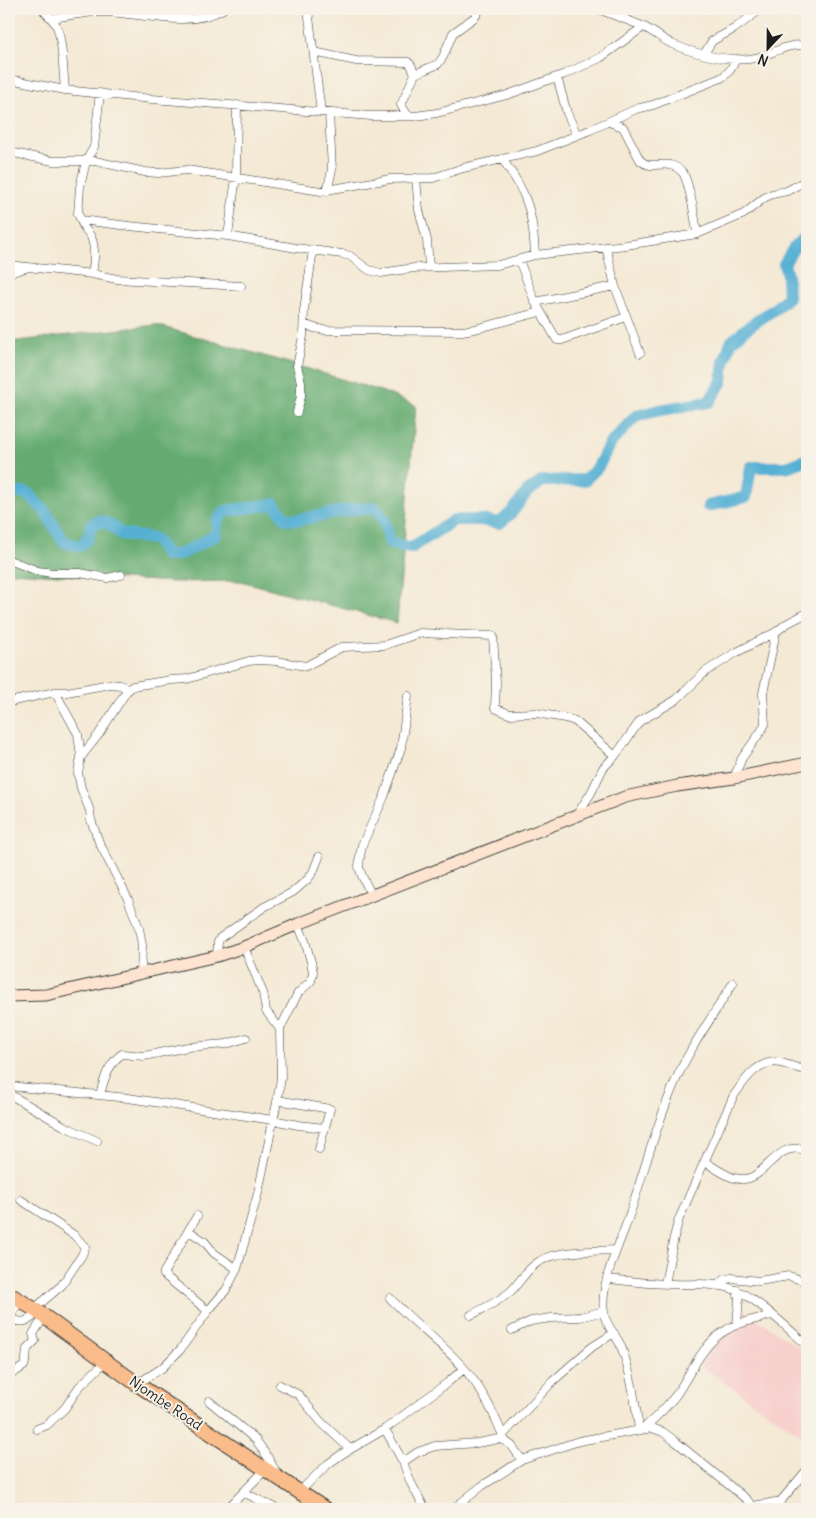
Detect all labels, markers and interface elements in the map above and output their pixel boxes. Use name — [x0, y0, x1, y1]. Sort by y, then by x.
north arrow — [744, 22, 794, 72]
text: N — [755, 50, 771, 70]
street label: Njombe Road — [126, 1372, 206, 1434]

